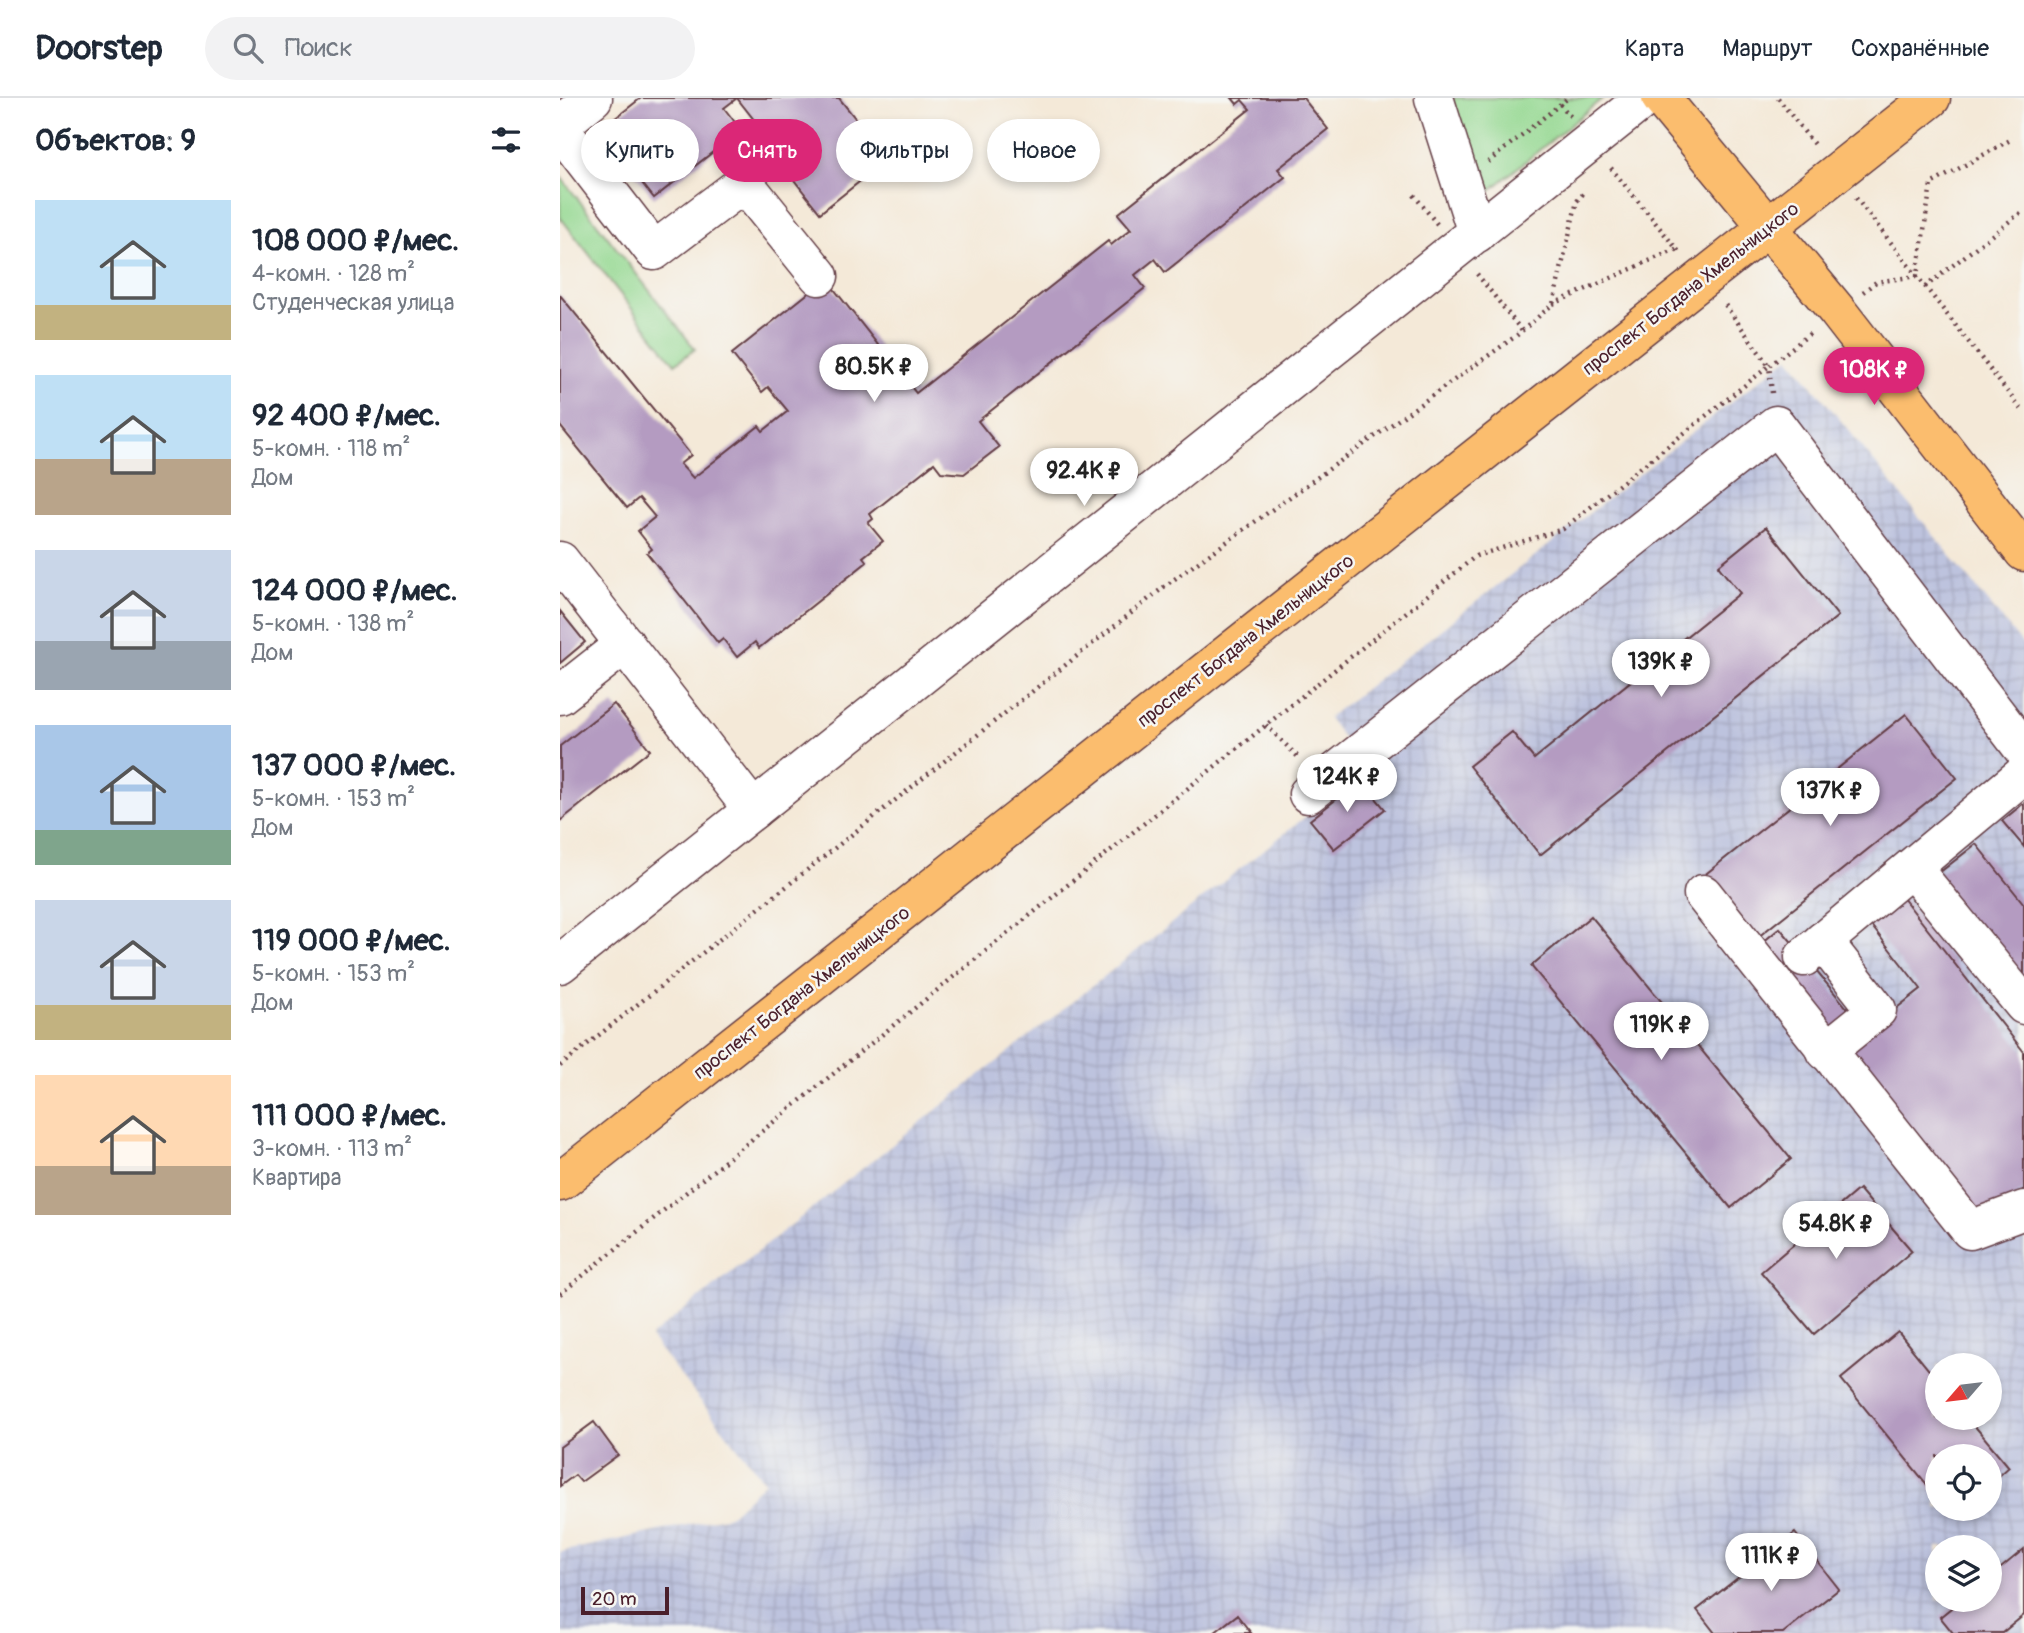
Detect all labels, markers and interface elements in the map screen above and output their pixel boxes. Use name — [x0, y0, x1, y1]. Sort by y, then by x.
search box — [205, 17, 695, 80]
text: Doorstep — [35, 28, 163, 69]
icon: search — [229, 29, 267, 67]
text: Поиск — [285, 32, 353, 64]
text: Карта — [1625, 34, 1684, 63]
text: Маршрут — [1722, 34, 1813, 63]
text: Сохранённые — [1851, 34, 1989, 63]
chip: Купить — [581, 119, 699, 182]
chip: Снять — [713, 119, 822, 182]
chip: Фильтры — [836, 119, 973, 182]
chip: Новое — [987, 119, 1100, 182]
icon: filters — [487, 121, 525, 159]
text: Объектов: 9 — [35, 122, 196, 159]
street label: проспект Богдана Хмельницкого — [1577, 197, 1804, 381]
text: 108 000 ₽/мес. — [252, 222, 459, 259]
icon: home — [91, 228, 175, 312]
text: 4-комн. · 128 m² — [252, 259, 415, 288]
text: Студенческая улица — [252, 288, 454, 317]
pin: 80.5K ₽ — [809, 344, 939, 404]
pin: 108K ₽ — [1817, 348, 1931, 407]
text: 80.5K ₽ — [835, 352, 913, 381]
text: 108K ₽ — [1840, 355, 1908, 384]
text: 92 400 ₽/мес. — [252, 397, 441, 434]
icon: home — [91, 403, 175, 487]
text: 5-комн. · 118 m² — [252, 434, 410, 463]
pin: 92.4K ₽ — [1019, 448, 1149, 508]
text: 92.4K ₽ — [1046, 456, 1122, 485]
text: Дом — [252, 463, 293, 492]
street label: проспект Богдана Хмельницкого — [1132, 549, 1359, 733]
text: 124 000 ₽/мес. — [252, 572, 458, 609]
icon: home — [91, 578, 175, 662]
text: 5-комн. · 138 m² — [252, 609, 414, 638]
text: Дом — [252, 638, 293, 667]
pin: 139K ₽ — [1604, 640, 1718, 699]
text: 139K ₽ — [1628, 647, 1694, 676]
text: 137 000 ₽/мес. — [252, 747, 456, 784]
icon: home — [91, 753, 175, 837]
pin: 124K ₽ — [1290, 754, 1404, 814]
text: 124K ₽ — [1313, 762, 1381, 791]
pin: 137K ₽ — [1773, 768, 1887, 828]
text: 137K ₽ — [1797, 776, 1863, 805]
text: 5-комн. · 153 m² — [252, 784, 415, 813]
text: Дом — [252, 813, 293, 842]
street label: проспект Богдана Хмельницкого — [688, 901, 915, 1085]
text: 119 000 ₽/мес. — [252, 922, 451, 959]
icon: home — [91, 928, 175, 1012]
text: 5-комн. · 153 m² — [252, 959, 415, 988]
text: Дом — [252, 988, 293, 1017]
pin: 119K ₽ — [1604, 1002, 1718, 1062]
text: 119K ₽ — [1630, 1010, 1692, 1039]
text: 111 000 ₽/мес. — [252, 1097, 447, 1134]
icon: home — [91, 1103, 175, 1187]
text: 3-комн. · 113 m² — [252, 1134, 412, 1163]
text: Квартира — [252, 1163, 341, 1192]
pin: 54.8K ₽ — [1771, 1202, 1901, 1261]
text: 54.8K ₽ — [1798, 1209, 1874, 1238]
north arrow — [1925, 1353, 2002, 1430]
map controls — [1925, 1353, 2002, 1612]
button: locate — [1925, 1444, 2002, 1521]
pin: 111K ₽ — [1714, 1534, 1828, 1593]
button: layers — [1925, 1535, 2002, 1612]
text: 111K ₽ — [1741, 1541, 1801, 1570]
scale bar — [581, 1584, 668, 1616]
text: 20 m — [592, 1587, 637, 1611]

